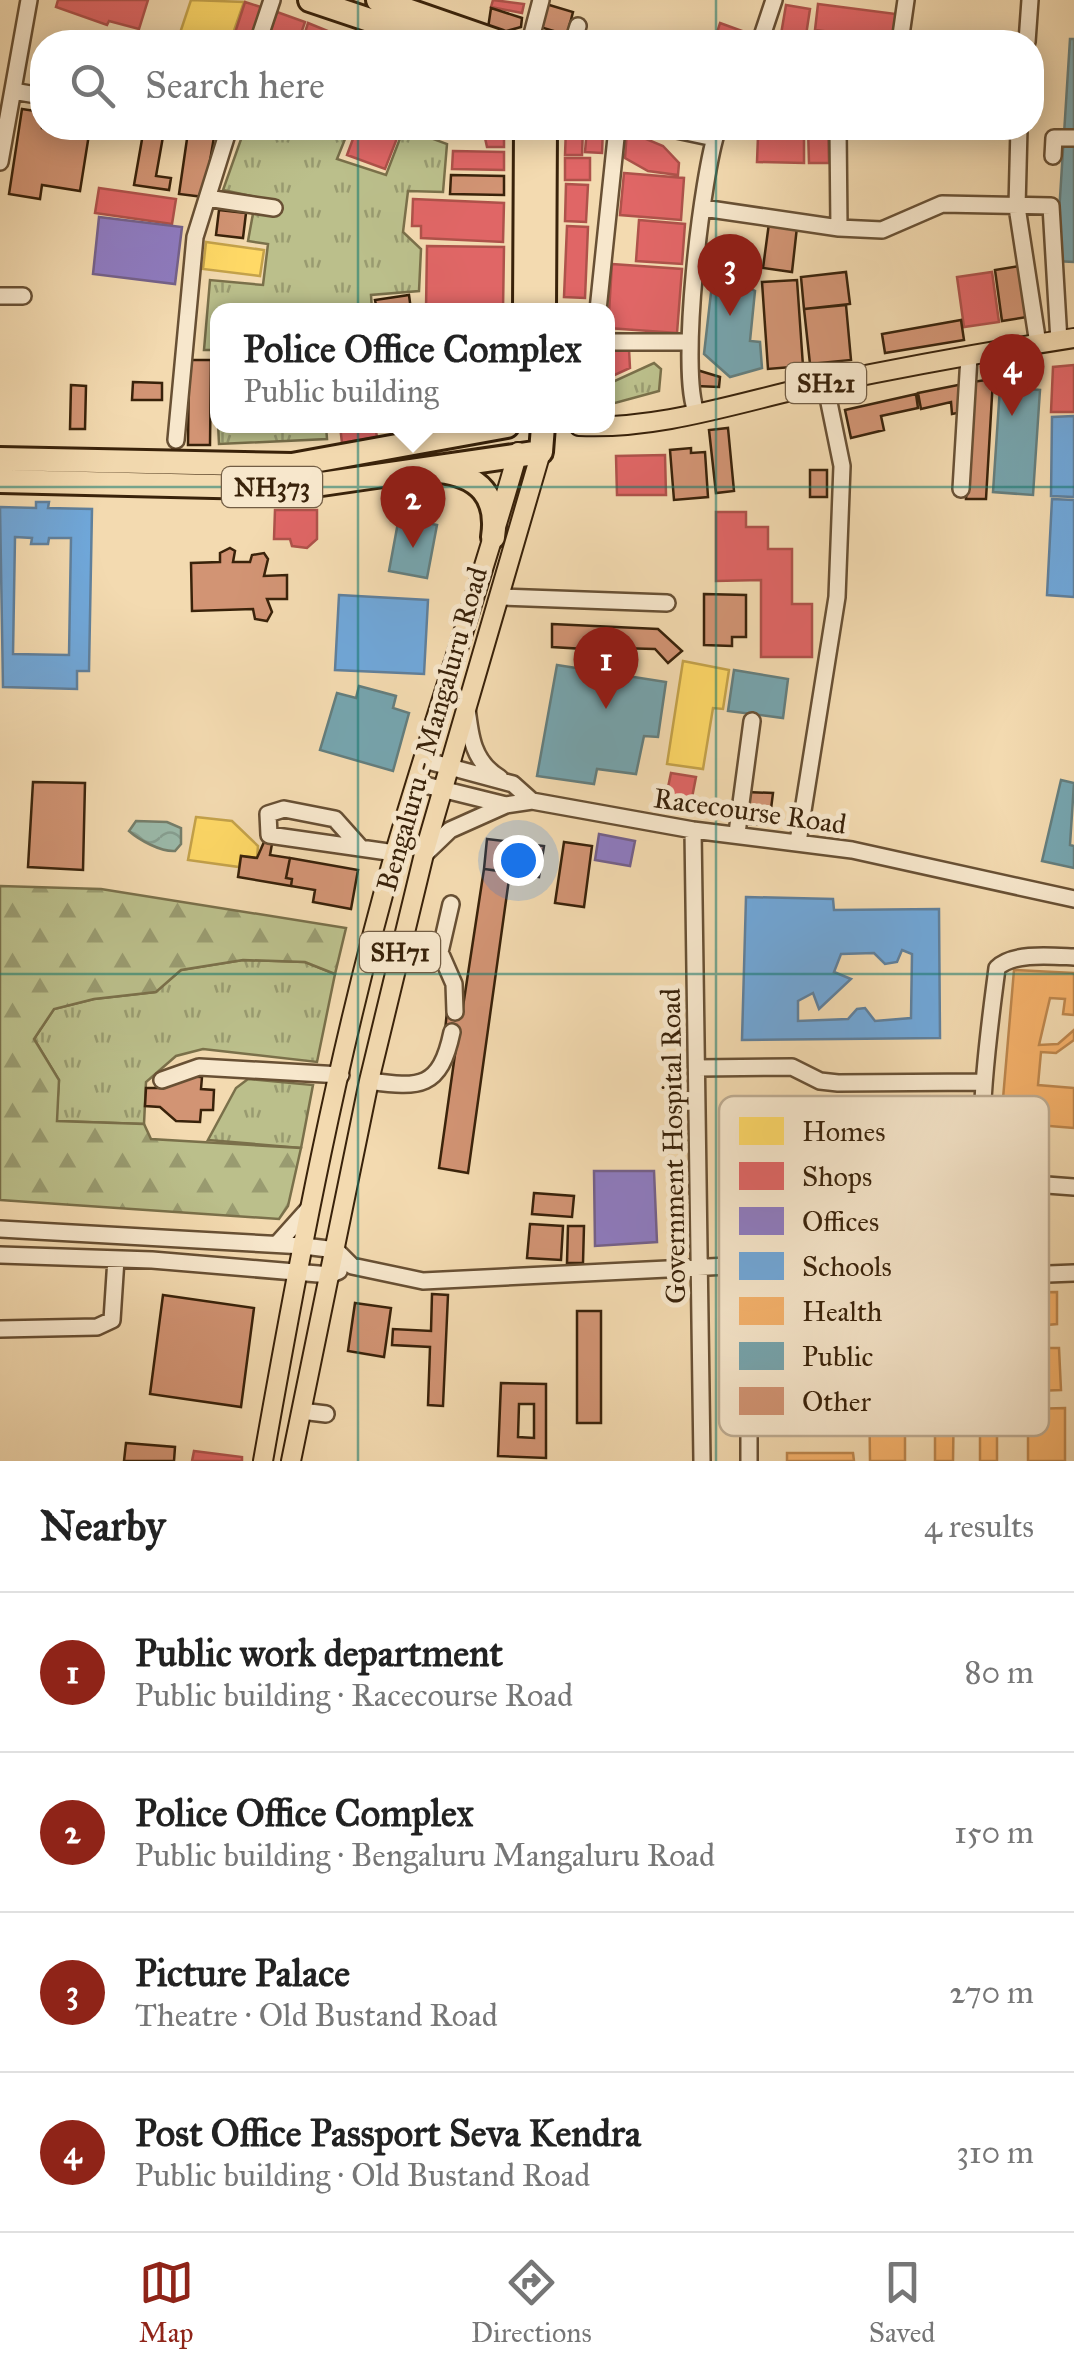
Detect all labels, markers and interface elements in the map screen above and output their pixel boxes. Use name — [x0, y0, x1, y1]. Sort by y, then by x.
search box — [30, 30, 1044, 140]
icon: search — [65, 58, 120, 113]
text: Search here — [145, 62, 325, 108]
pin: 3 — [698, 234, 762, 316]
popup — [210, 303, 615, 433]
text: Police Office Complex — [243, 326, 582, 372]
pin: 4 — [980, 334, 1044, 416]
road number: SH21 — [786, 363, 866, 403]
text: Public building — [243, 372, 439, 411]
pin: 2 — [380, 466, 446, 548]
road number: NH373 — [222, 467, 322, 507]
street label: Bengaluru - Mangaluru Road — [369, 563, 495, 895]
pin: 1 — [574, 626, 638, 709]
street label: Racecourse Road — [651, 780, 849, 842]
your location — [493, 835, 544, 886]
road number: SH71 — [360, 932, 440, 972]
street label: Government Hospital Road — [653, 988, 693, 1304]
legend — [719, 1096, 1049, 1436]
text: Homes — [802, 1114, 885, 1149]
text: Shops — [802, 1159, 872, 1194]
text: Offices — [802, 1204, 879, 1239]
text: Schools — [802, 1249, 892, 1284]
text: Health — [802, 1294, 883, 1329]
text: Public — [802, 1339, 873, 1374]
text: Other — [802, 1384, 871, 1419]
text: Nearby — [40, 1500, 165, 1552]
text: 4 results — [924, 1507, 1034, 1546]
text: Public work department — [135, 1630, 503, 1676]
text: 1 — [66, 1653, 79, 1692]
text: 80 m — [965, 1653, 1034, 1692]
text: Public building · Racecourse Road — [135, 1676, 573, 1715]
text: Police Office Complex — [135, 1790, 474, 1836]
text: 2 — [65, 1813, 80, 1852]
text: 150 m — [954, 1813, 1034, 1852]
text: Public building · Bengaluru Mangaluru Road — [135, 1836, 715, 1875]
text: Picture Palace — [135, 1950, 350, 1996]
text: 3 — [66, 1973, 79, 2012]
text: 270 m — [950, 1973, 1034, 2012]
text: Theatre · Old Bustand Road — [135, 1996, 498, 2035]
text: Post Office Passport Seva Kendra — [135, 2110, 641, 2156]
text: 4 — [64, 2133, 81, 2172]
text: 310 m — [956, 2133, 1034, 2172]
text: Public building · Old Bustand Road — [135, 2156, 590, 2195]
tab: Map — [139, 2255, 194, 2350]
tab: Directions — [471, 2255, 592, 2350]
tab: Saved — [869, 2255, 935, 2350]

